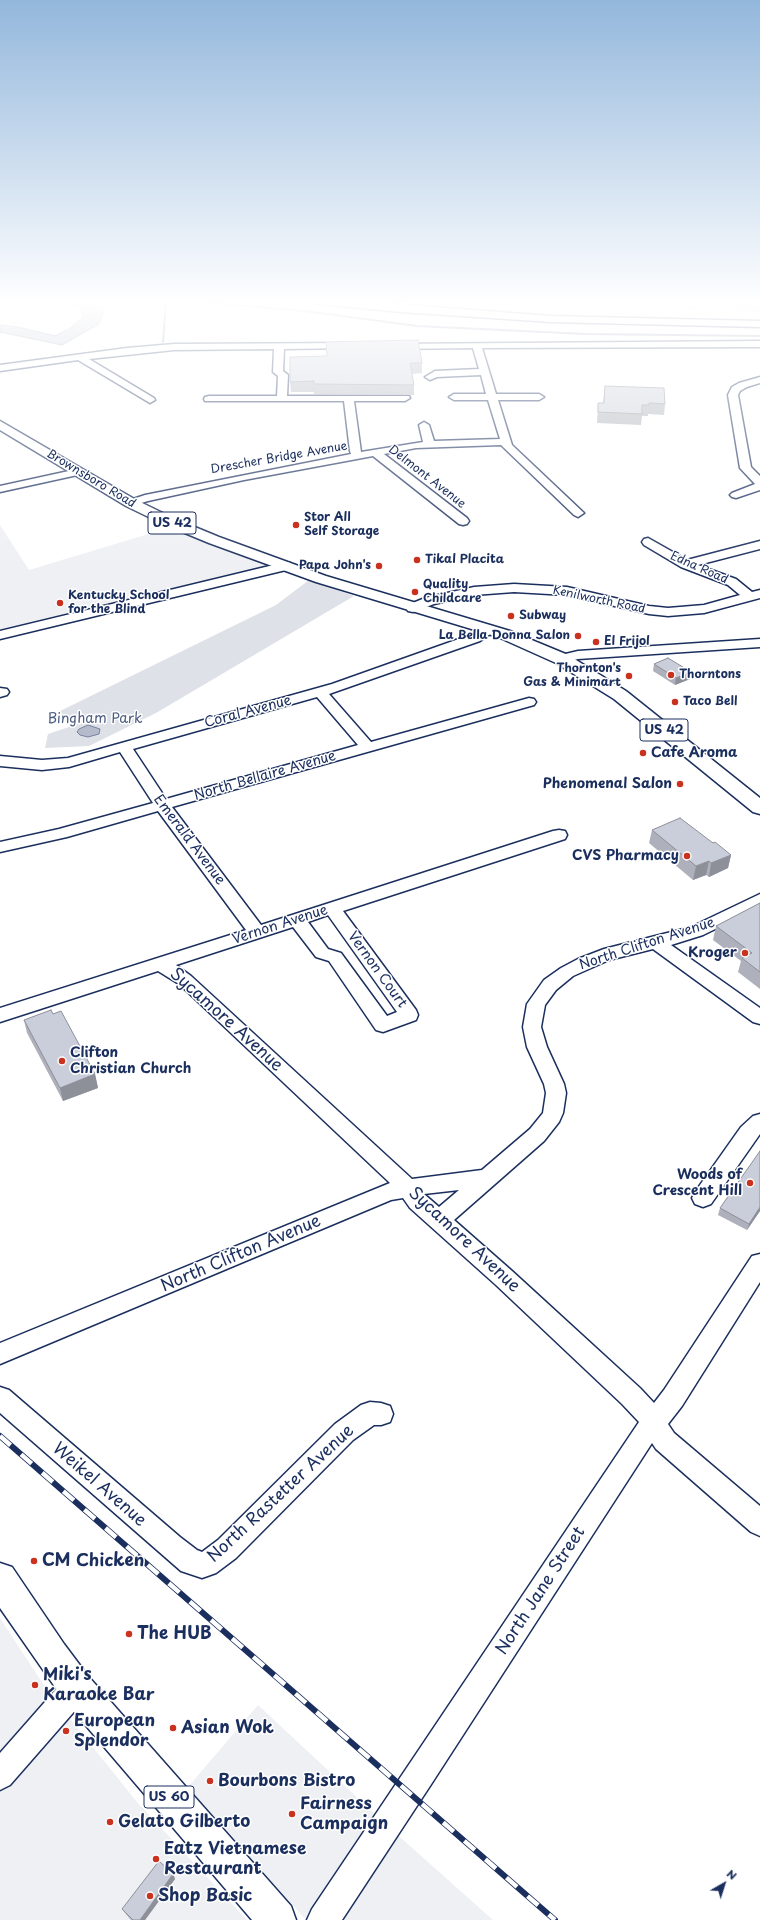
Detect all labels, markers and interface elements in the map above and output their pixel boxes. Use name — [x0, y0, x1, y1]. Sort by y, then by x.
street label: Drescher Bridge Avenue — [210, 439, 348, 477]
street label: Delmont Avenue — [386, 443, 468, 511]
street label: Brownsboro Road — [44, 447, 138, 511]
place label: Stor All Self Storage — [304, 511, 379, 539]
road number: US 42 — [148, 512, 196, 534]
marker: Stor All Self Storage — [291, 520, 301, 530]
street label: Edna Road — [668, 549, 730, 587]
place label: Tikal Placita — [425, 553, 504, 567]
marker: Tikal Placita — [412, 555, 422, 565]
place label: Papa John's — [299, 559, 371, 573]
marker: Papa John's — [374, 561, 384, 571]
place label: Quality Childcare — [423, 578, 482, 606]
street label: Kenilworth Road — [551, 583, 647, 617]
marker: Quality Childcare — [410, 587, 420, 597]
place label: Kentucky School for the Blind — [68, 589, 169, 617]
marker: Kentucky School for the Blind — [55, 598, 65, 608]
place label: Subway — [519, 609, 566, 623]
marker: Subway — [506, 611, 516, 621]
place label: La Bella Donna Salon — [439, 629, 570, 643]
marker: La Bella Donna Salon — [573, 631, 583, 641]
place label: El Frijol — [604, 635, 650, 649]
marker: El Frijol — [591, 637, 601, 647]
place label: Thornton's Gas & Minimart — [523, 662, 621, 690]
place label: Thorntons — [679, 668, 741, 682]
marker: Thorntons — [666, 670, 676, 680]
marker: Thornton's Gas & Minimart — [624, 671, 634, 681]
street label: Coral Avenue — [203, 692, 293, 732]
place label: Taco Bell — [683, 695, 737, 709]
marker: Taco Bell — [670, 697, 680, 707]
park label: Bingham Park — [47, 711, 143, 727]
road number: US 42 — [640, 719, 688, 741]
place label: Cafe Aroma — [651, 745, 738, 761]
street label: North Bellaire Avenue — [192, 748, 338, 804]
marker: Cafe Aroma — [638, 748, 648, 758]
place label: Phenomenal Salon — [543, 776, 672, 792]
marker: Phenomenal Salon — [675, 779, 685, 789]
street label: Emerald Avenue — [150, 792, 228, 888]
place label: CVS Pharmacy — [572, 848, 679, 864]
marker: CVS Pharmacy — [682, 851, 692, 861]
street label: Vernon Avenue — [230, 902, 330, 948]
street label: North Clifton Avenue — [577, 914, 717, 974]
street label: Vernon Court — [344, 929, 410, 1011]
place label: Kroger — [688, 945, 737, 961]
marker: Kroger — [740, 948, 750, 958]
street label: Sycamore Avenue — [165, 964, 287, 1076]
place label: Clifton Christian Church — [70, 1045, 191, 1078]
marker: Clifton Christian Church — [57, 1056, 67, 1066]
place label: Woods of Crescent Hill — [652, 1167, 742, 1200]
marker: Woods of Crescent Hill — [745, 1178, 755, 1188]
street label: Sycamore Avenue — [404, 1183, 524, 1297]
street label: North Clifton Avenue — [158, 1211, 324, 1297]
street label: North Rastetter Avenue — [204, 1421, 358, 1567]
street label: Weikel Avenue — [48, 1439, 150, 1531]
street label: North Jane Street — [492, 1523, 590, 1659]
place label: CM Chicken — [42, 1551, 144, 1571]
marker: CM Chicken — [29, 1556, 39, 1566]
place label: The HUB — [137, 1624, 212, 1644]
marker: The HUB — [124, 1629, 134, 1639]
place label: Miki's Karaoke Bar — [43, 1665, 155, 1705]
marker: Miki's Karaoke Bar — [30, 1680, 40, 1690]
place label: European Splendor — [74, 1711, 155, 1751]
place label: Asian Wok — [181, 1718, 274, 1738]
marker: Asian Wok — [168, 1723, 178, 1733]
marker: European Splendor — [61, 1726, 71, 1736]
place label: Bourbons Bistro — [218, 1771, 355, 1791]
marker: Bourbons Bistro — [205, 1776, 215, 1786]
road number: US 60 — [144, 1786, 194, 1808]
place label: Fairness Campaign — [300, 1794, 388, 1834]
marker: Fairness Campaign — [287, 1809, 297, 1819]
place label: Gelato Gilberto — [118, 1812, 250, 1832]
marker: Gelato Gilberto — [105, 1817, 115, 1827]
place label: Eatz Vietnamese Restaurant — [164, 1839, 306, 1879]
marker: Eatz Vietnamese Restaurant — [151, 1854, 161, 1864]
north arrow — [704, 1864, 744, 1904]
text: N — [723, 1865, 741, 1884]
place label: Shop Basic — [158, 1886, 252, 1906]
marker: Shop Basic — [145, 1891, 155, 1901]

